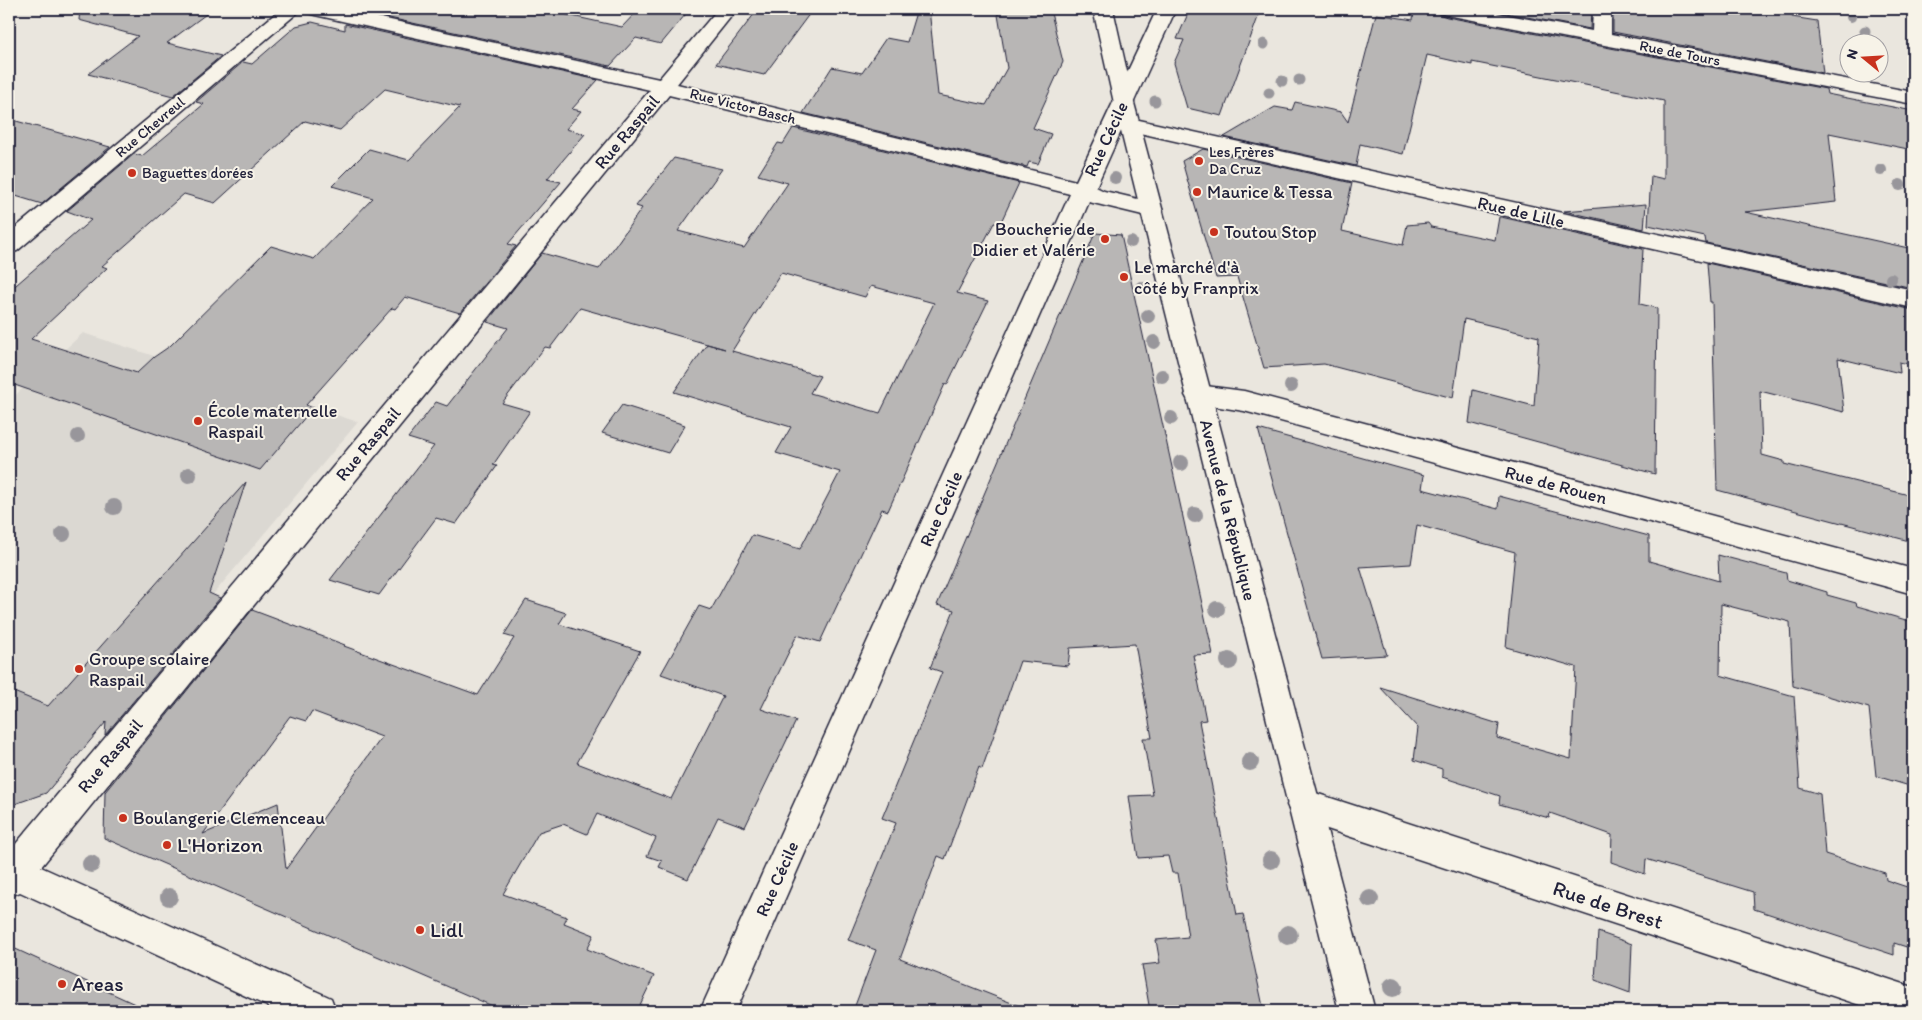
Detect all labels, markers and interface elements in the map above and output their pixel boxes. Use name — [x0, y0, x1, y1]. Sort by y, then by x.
north arrow — [1840, 32, 1890, 82]
street label: Rue de Tours — [1638, 36, 1722, 70]
text: N — [1843, 47, 1862, 61]
street label: Rue Victor Basch — [688, 84, 798, 128]
street label: Rue Raspail — [590, 90, 664, 174]
street label: Rue Chevreul — [112, 92, 189, 161]
street label: Rue Cécile — [1079, 98, 1133, 180]
place label: Les Frères Da Cruz — [1209, 143, 1274, 178]
marker: Les Frères Da Cruz — [1193, 155, 1205, 167]
place label: Baguettes dorées — [142, 164, 254, 182]
marker: Baguettes dorées — [126, 167, 138, 179]
place label: Maurice & Tessa — [1207, 181, 1333, 203]
marker: Maurice & Tessa — [1191, 186, 1203, 198]
street label: Rue de Lille — [1475, 191, 1567, 233]
place label: Boucherie de Didier et Valérie — [972, 218, 1095, 261]
place label: Toutou Stop — [1224, 221, 1317, 243]
marker: Toutou Stop — [1208, 226, 1220, 238]
marker: Boucherie de Didier et Valérie — [1099, 233, 1111, 245]
place label: Le marché d'à côté by Franprix — [1134, 256, 1258, 299]
marker: Le marché d'à côté by Franprix — [1118, 271, 1130, 283]
place label: École maternelle Raspail — [208, 400, 338, 443]
street label: Rue Raspail — [331, 402, 405, 486]
marker: École maternelle Raspail — [192, 415, 204, 427]
street label: Avenue de la République — [1195, 417, 1261, 603]
street label: Rue de Rouen — [1503, 461, 1609, 509]
street label: Rue Cécile — [915, 468, 967, 550]
place label: Groupe scolaire Raspail — [89, 648, 209, 691]
marker: Groupe scolaire Raspail — [73, 663, 85, 675]
street label: Rue Raspail — [73, 714, 147, 798]
place label: Boulangerie Clemenceau — [133, 807, 325, 829]
marker: Boulangerie Clemenceau — [117, 812, 129, 824]
place label: L'Horizon — [177, 832, 263, 857]
street label: Rue Cécile — [751, 838, 803, 920]
marker: L'Horizon — [161, 839, 173, 851]
street label: Rue de Brest — [1550, 875, 1666, 934]
place label: Lidl — [430, 917, 464, 942]
marker: Lidl — [414, 924, 426, 936]
place label: Areas — [72, 971, 123, 996]
marker: Areas — [56, 978, 68, 990]

